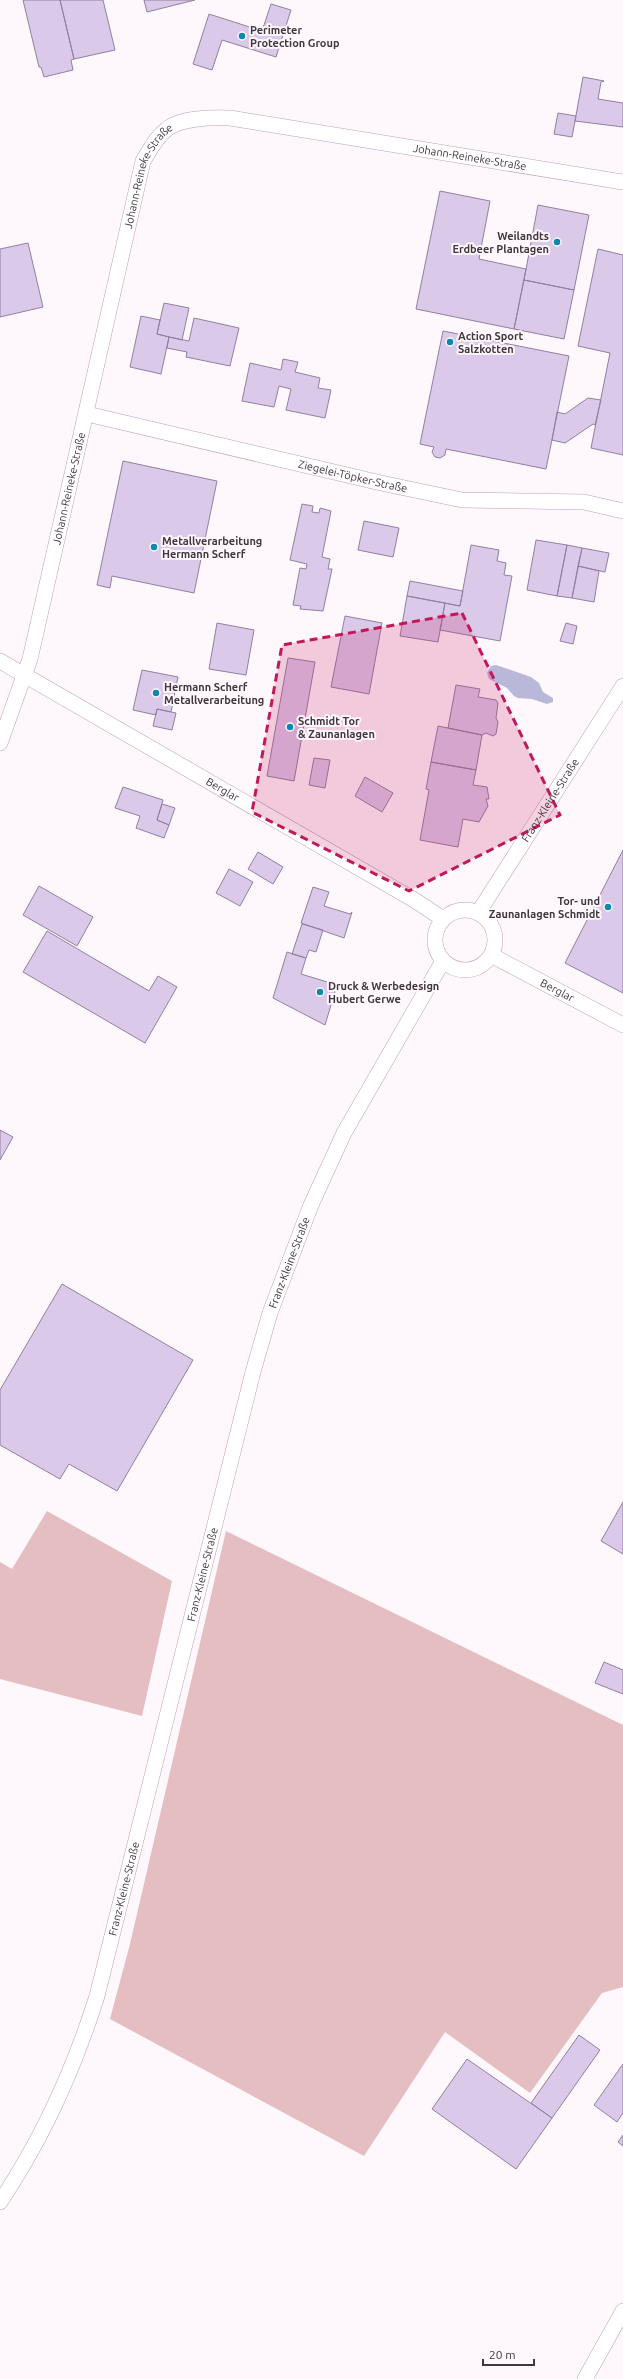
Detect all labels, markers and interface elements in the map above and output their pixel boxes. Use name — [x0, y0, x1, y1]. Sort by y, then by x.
place label: Perimeter Protection Group — [250, 24, 340, 49]
marker: Perimeter Protection Group — [237, 31, 247, 41]
street label: Johann-Reineke-Straße — [122, 121, 175, 230]
street label: Johann-Reineke-Straße — [412, 142, 527, 172]
place label: Weilandts Erdbeer Plantagen — [452, 230, 549, 255]
marker: Weilandts Erdbeer Plantagen — [552, 237, 562, 247]
place label: Action Sport Salzkotten — [458, 330, 523, 355]
marker: Action Sport Salzkotten — [445, 337, 455, 347]
street label: Johann-Reineke-Straße — [50, 431, 87, 546]
street label: Ziegelei-Töpker-Straße — [297, 458, 408, 494]
place label: Metallverarbeitung Hermann Scherf — [162, 535, 262, 560]
marker: Metallverarbeitung Hermann Scherf — [149, 542, 159, 552]
place label: Hermann Scherf Metallverarbeitung — [164, 681, 264, 706]
marker: Hermann Scherf Metallverarbeitung — [151, 688, 161, 698]
place label: Schmidt Tor & Zaunanlagen — [298, 715, 375, 740]
marker: Schmidt Tor & Zaunanlagen — [285, 722, 295, 732]
street label: Franz-Kleine-Straße — [519, 756, 581, 844]
street label: Berglar — [204, 775, 242, 804]
place label: Tor- und Zaunanlagen Schmidt — [489, 895, 600, 920]
marker: Tor- und Zaunanlagen Schmidt — [603, 902, 613, 912]
street label: Berglar — [538, 976, 577, 1004]
place label: Druck & Werbedesign Hubert Gerwe — [328, 980, 439, 1005]
marker: Druck & Werbedesign Hubert Gerwe — [315, 987, 325, 997]
street label: Franz-Kleine-Straße — [266, 1215, 312, 1310]
street label: Franz-Kleine-Straße — [185, 1526, 220, 1623]
street label: Franz-Kleine-Straße — [106, 1841, 141, 1937]
scale bar — [483, 2341, 534, 2367]
text: 20 m — [489, 2348, 516, 2361]

